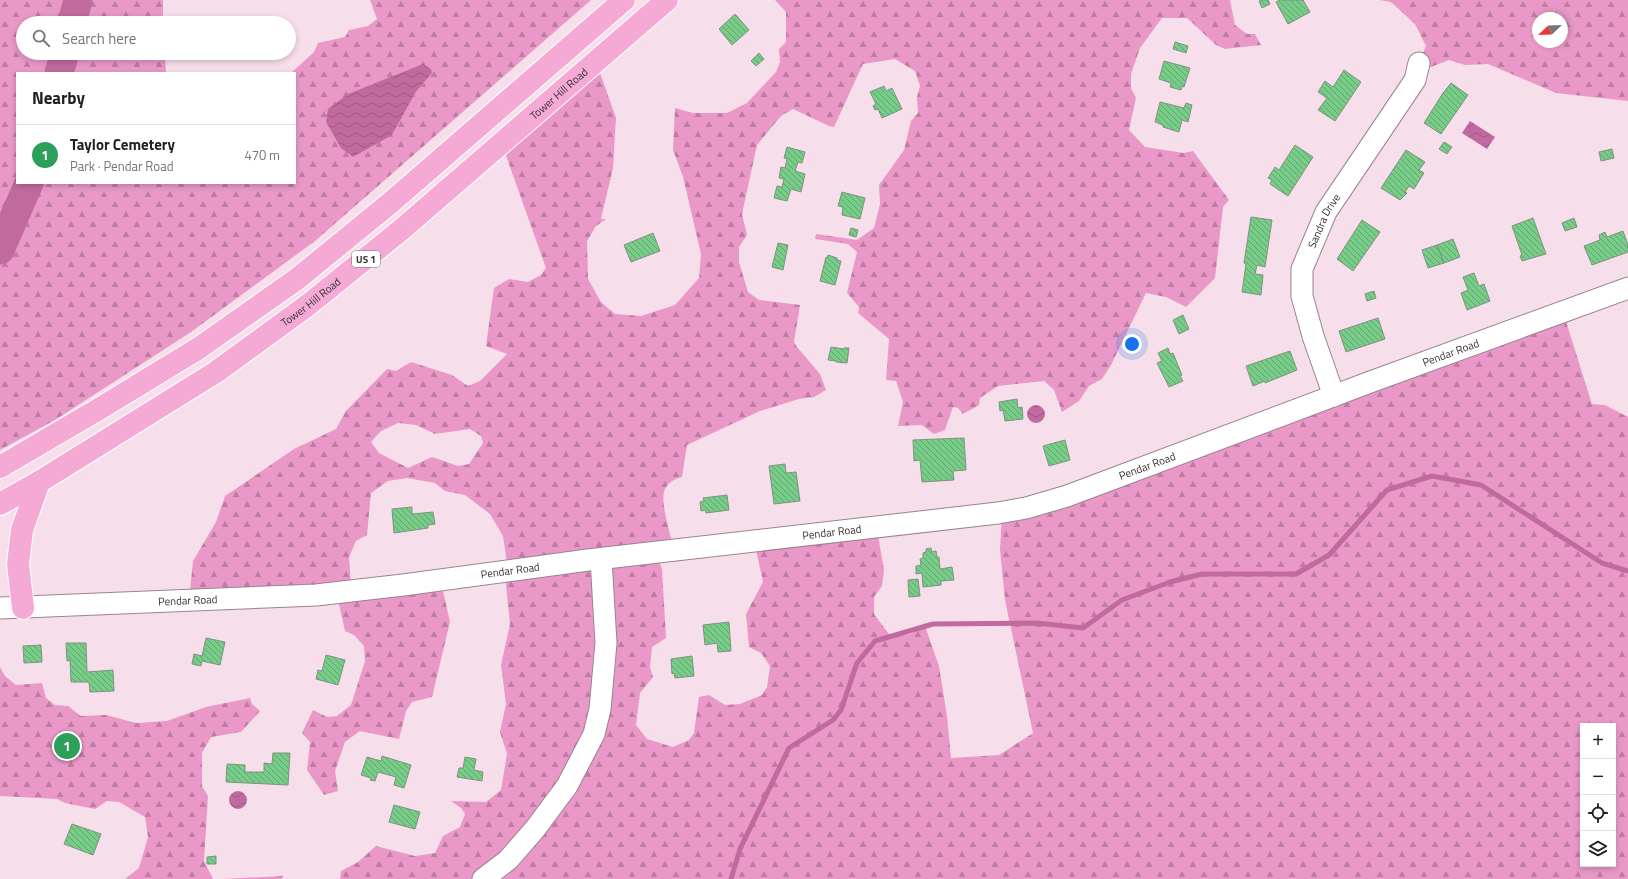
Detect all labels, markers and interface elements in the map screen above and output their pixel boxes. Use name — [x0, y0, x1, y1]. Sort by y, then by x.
north arrow — [1532, 12, 1568, 48]
search box — [16, 16, 296, 60]
icon: search — [30, 27, 52, 49]
text: Search here — [62, 27, 136, 50]
street label: Tower Hill Road — [526, 64, 591, 123]
text: Nearby — [32, 85, 85, 111]
text: Taylor Cemetery — [70, 133, 175, 156]
text: 1 — [41, 145, 49, 165]
text: 470 m — [244, 145, 280, 165]
text: Park · Pendar Road — [70, 156, 174, 176]
street label: Sandra Drive — [1304, 190, 1344, 251]
road number: US 1 — [352, 251, 380, 267]
street label: Tower Hill Road — [277, 274, 344, 330]
your location — [1122, 334, 1142, 354]
street label: Pendar Road — [1420, 335, 1482, 370]
street label: Pendar Road — [1117, 448, 1178, 484]
street label: Pendar Road — [801, 521, 862, 543]
street label: Pendar Road — [480, 559, 541, 582]
street label: Pendar Road — [158, 591, 218, 609]
map controls — [1580, 723, 1616, 867]
button: + — [1580, 723, 1616, 759]
pin: 1 — [54, 731, 80, 761]
button: − — [1580, 759, 1616, 795]
button: locate — [1580, 795, 1616, 831]
button: layers — [1580, 831, 1616, 867]

